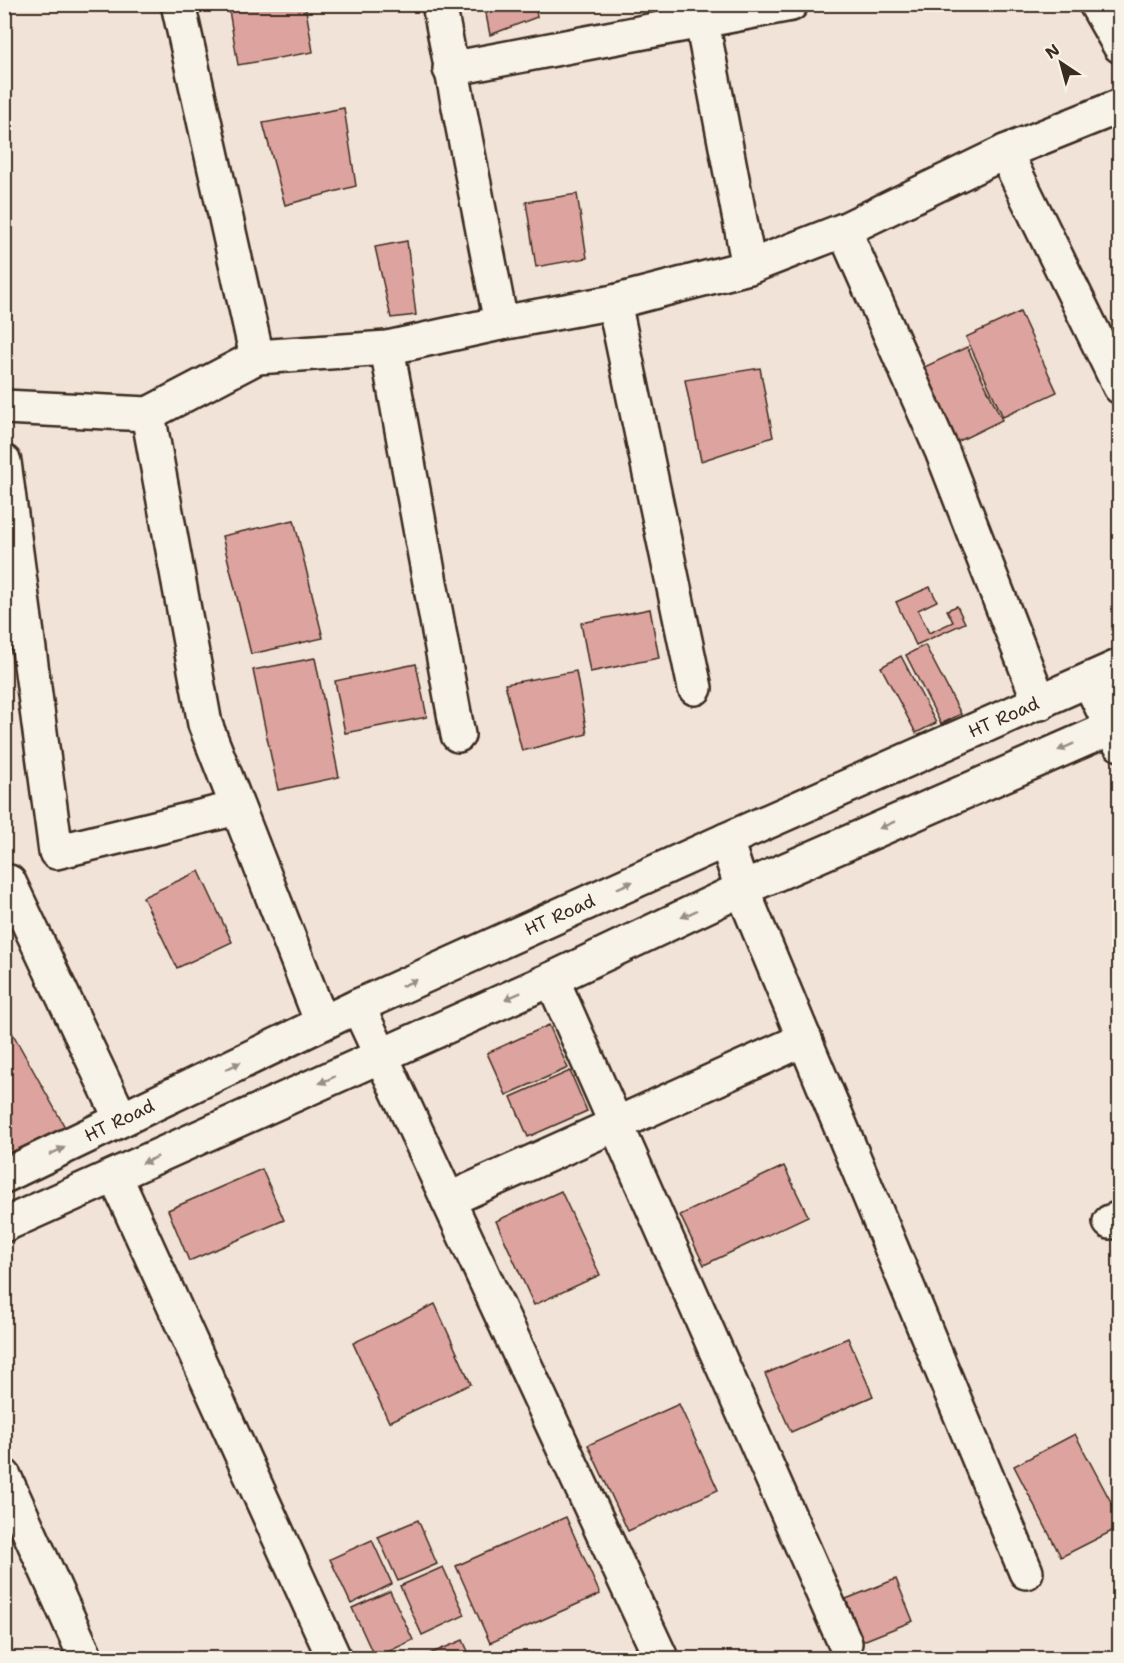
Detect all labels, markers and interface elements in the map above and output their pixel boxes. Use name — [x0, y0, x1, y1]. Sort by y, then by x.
north arrow — [1031, 33, 1091, 93]
text: N — [1041, 39, 1064, 63]
street label: HT Road — [965, 691, 1043, 743]
one-way arrow — [1057, 743, 1075, 752]
one-way arrow — [878, 820, 896, 830]
one-way arrow — [617, 881, 634, 890]
street label: HT Road — [521, 889, 599, 941]
one-way arrow — [681, 909, 698, 918]
one-way arrow — [401, 978, 418, 987]
one-way arrow — [504, 992, 521, 1001]
one-way arrow — [224, 1061, 241, 1070]
one-way arrow — [319, 1075, 336, 1084]
street label: HT Road — [80, 1094, 158, 1148]
one-way arrow — [49, 1146, 66, 1155]
one-way arrow — [140, 1155, 158, 1165]

